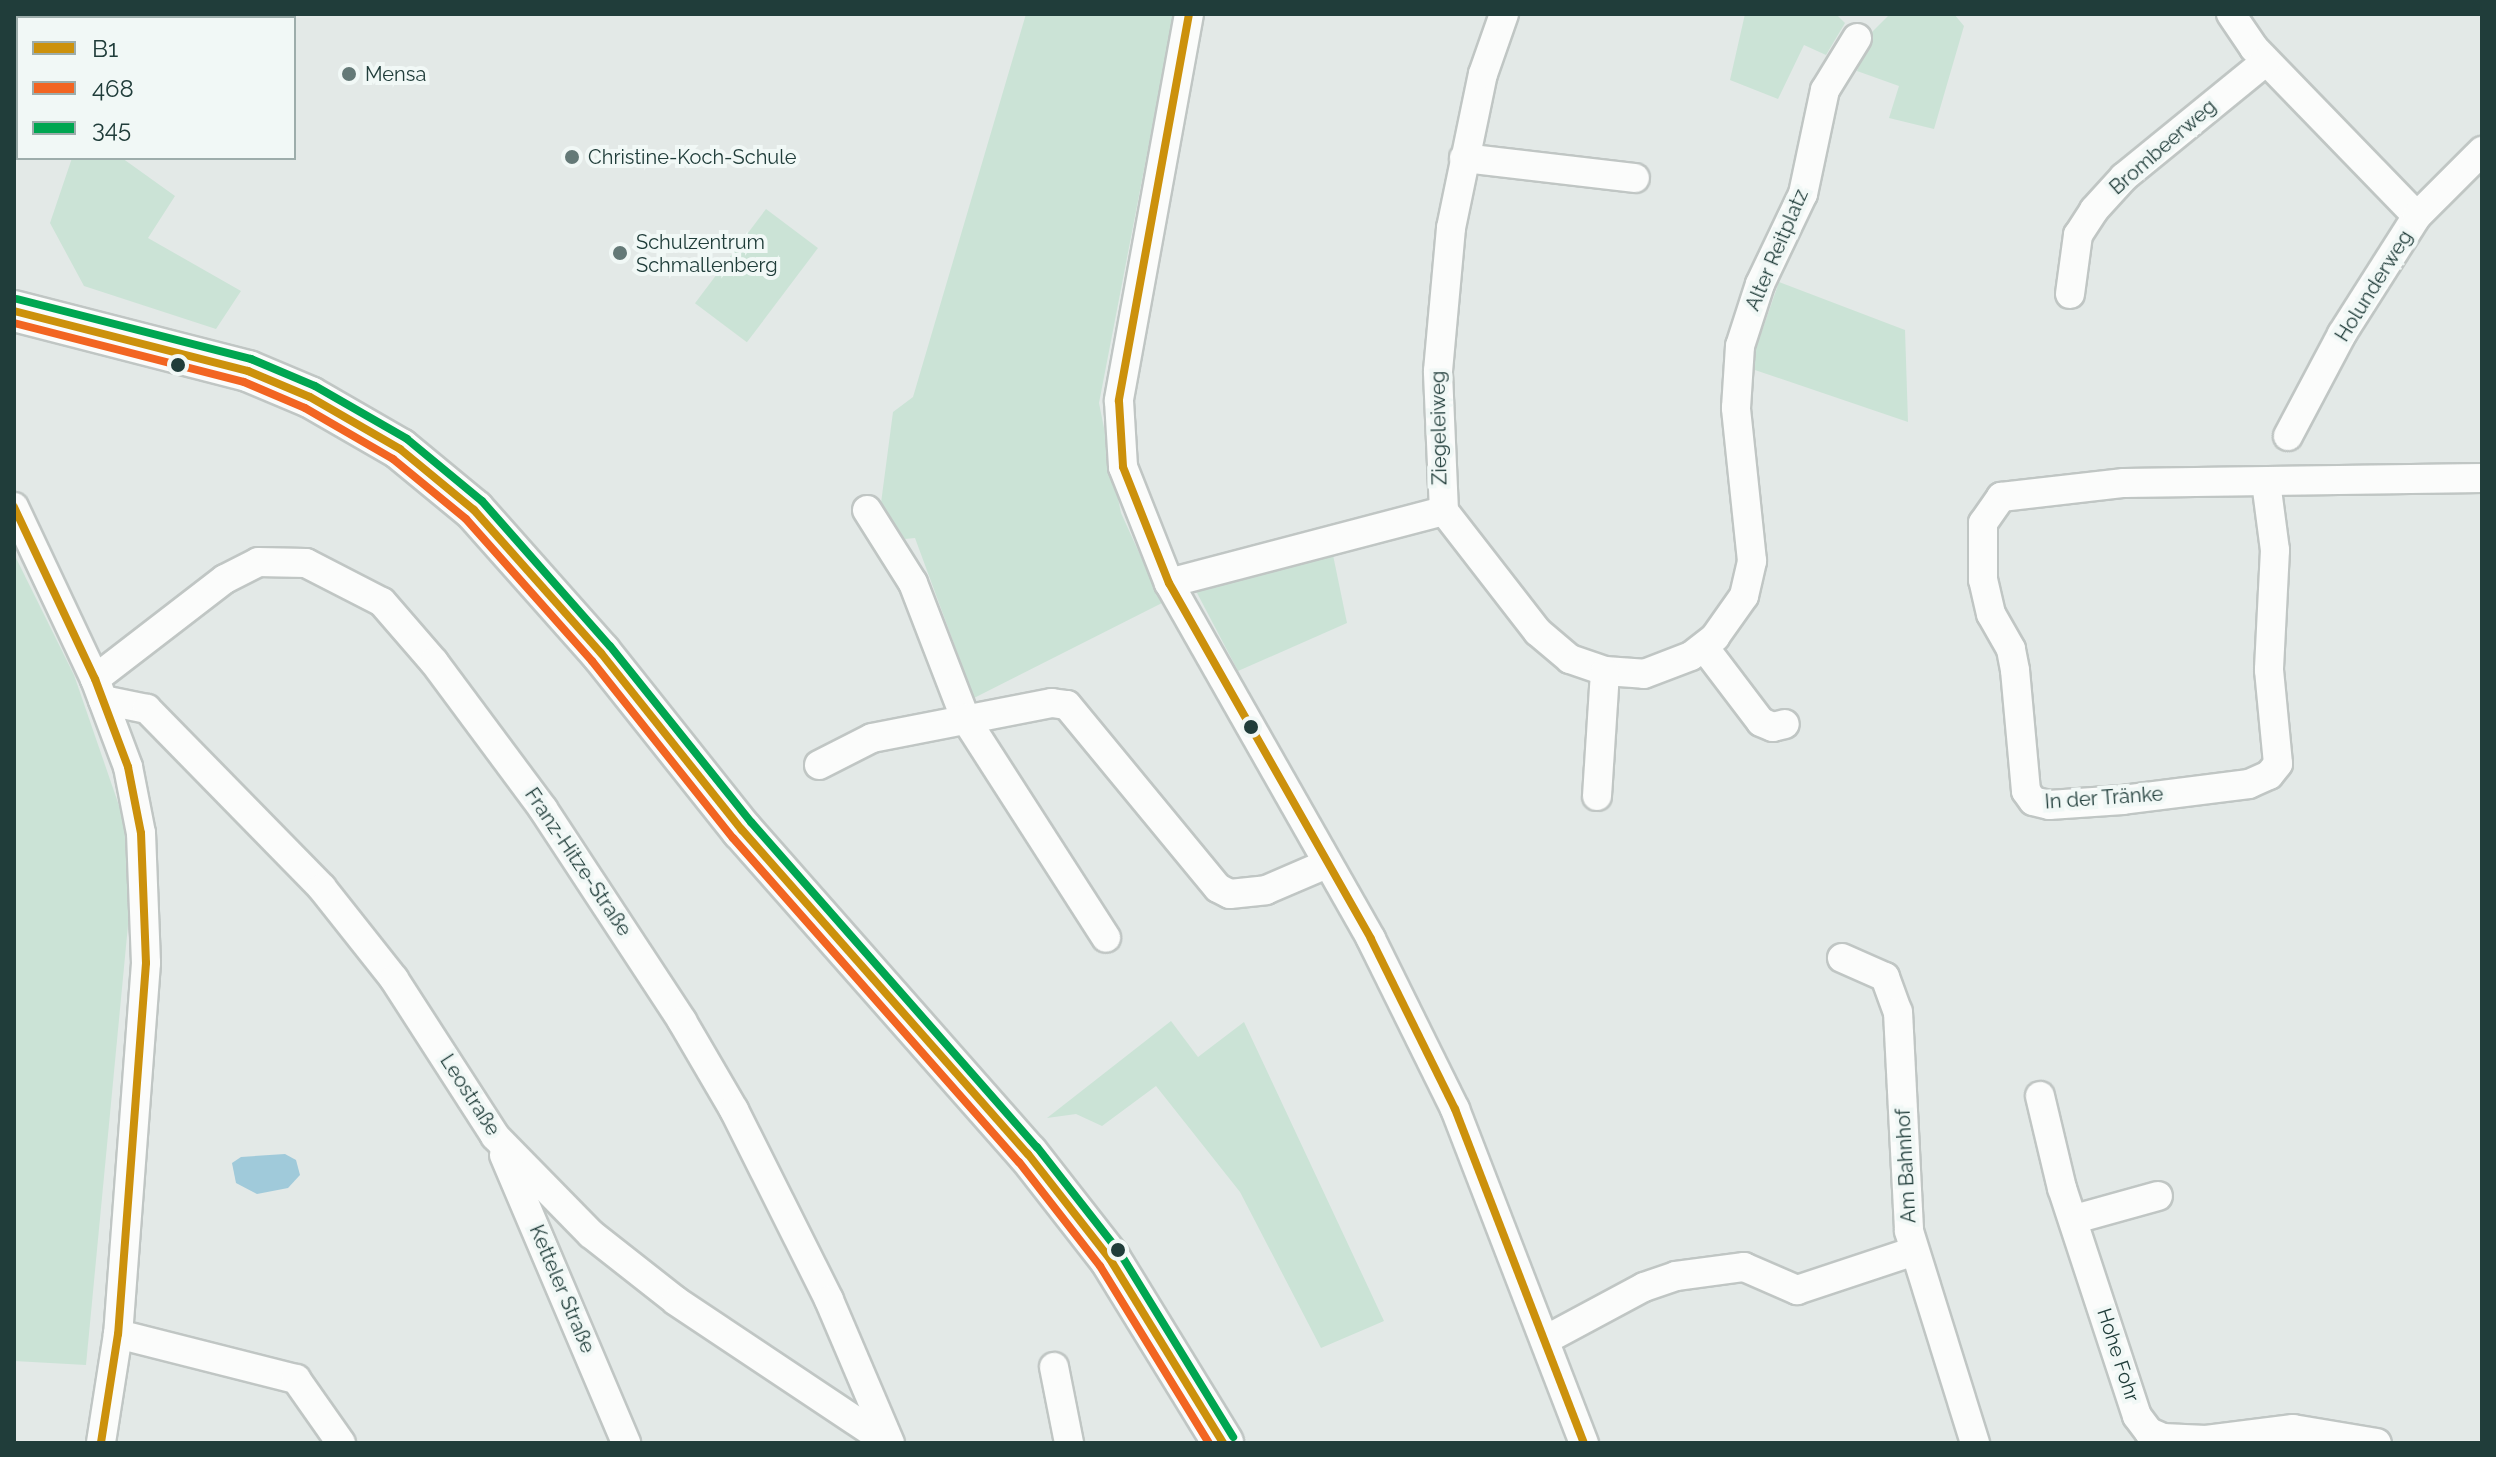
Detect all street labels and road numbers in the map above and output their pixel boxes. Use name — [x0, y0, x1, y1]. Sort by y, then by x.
street label: Brombeerweg — [2105, 94, 2221, 200]
street label: Alter Reitplatz — [1741, 185, 1813, 315]
street label: Holunderweg — [2330, 226, 2418, 346]
street label: Ziegeleiweg — [1426, 371, 1452, 485]
street label: In der Tränke — [2043, 782, 2165, 814]
street label: Franz-Hitze-Straße — [520, 783, 636, 941]
street label: Leostraße — [435, 1050, 505, 1140]
street label: Am Bahnhof — [1891, 1108, 1921, 1224]
street label: Ketteler Straße — [524, 1221, 600, 1357]
street label: Hohe Fohr — [2092, 1305, 2144, 1405]

